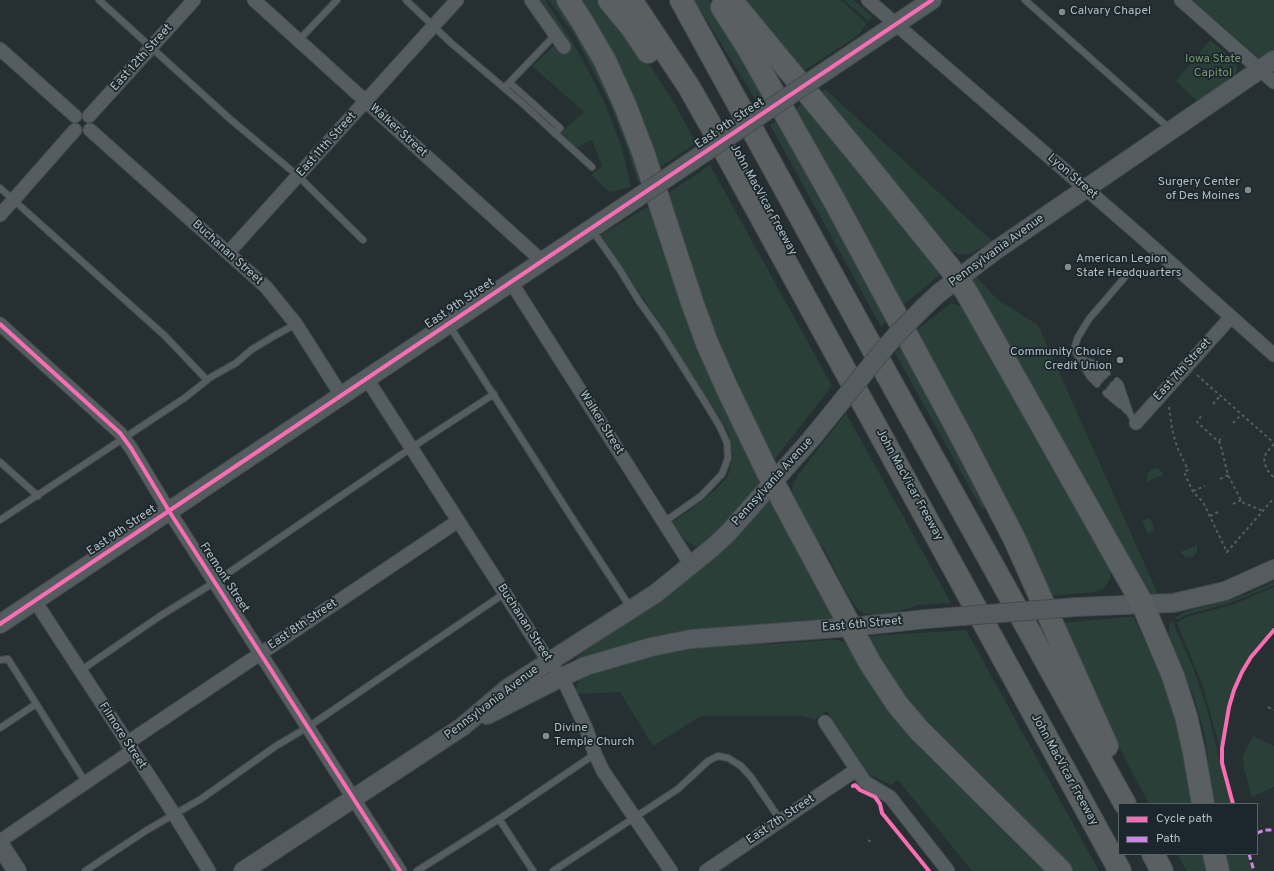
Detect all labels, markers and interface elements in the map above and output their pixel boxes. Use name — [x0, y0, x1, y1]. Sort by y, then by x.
place label: Calvary Chapel — [1070, 5, 1151, 19]
marker: Calvary Chapel — [1057, 7, 1067, 17]
street label: East 12th Street — [108, 22, 176, 94]
park label: Iowa State Capitol — [1185, 53, 1241, 81]
street label: East 9th Street — [693, 96, 767, 152]
street label: Walker Street — [366, 101, 430, 161]
street label: East 11th Street — [294, 110, 360, 180]
street label: John MacVicar Freeway — [726, 142, 800, 258]
street label: Lyon Street — [1044, 151, 1100, 203]
place label: Surgery Center of Des Moines — [1158, 176, 1240, 204]
marker: Surgery Center of Des Moines — [1243, 185, 1253, 195]
street label: Pennsylvania Avenue — [947, 212, 1047, 290]
street label: Buchanan Street — [189, 218, 265, 288]
place label: American Legion State Headquarters — [1076, 253, 1181, 281]
marker: American Legion State Headquarters — [1063, 262, 1073, 272]
street label: East 9th Street — [423, 276, 497, 332]
street label: East 7th Street — [1151, 336, 1215, 404]
place label: Community Choice Credit Union — [1010, 346, 1112, 374]
marker: Community Choice Credit Union — [1115, 355, 1125, 365]
street label: Walker Street — [576, 389, 626, 457]
street label: John MacVicar Freeway — [872, 427, 946, 543]
street label: Pennsylvania Avenue — [729, 435, 817, 529]
street label: East 9th Street — [85, 503, 159, 559]
street label: Fremont Street — [196, 540, 252, 616]
street label: Buchanan Street — [494, 581, 554, 665]
street label: East 8th Street — [266, 597, 340, 653]
street label: East 6th Street — [821, 614, 903, 636]
street label: Pennsylvania Avenue — [442, 663, 542, 743]
street label: Filmore Street — [95, 700, 149, 772]
street label: John MacVicar Freeway — [1027, 712, 1101, 828]
place label: Divine Temple Church — [554, 722, 634, 750]
marker: Divine Temple Church — [541, 731, 551, 741]
street label: East 7th Street — [744, 792, 818, 848]
legend — [1118, 803, 1258, 855]
text: Cycle path — [1156, 811, 1213, 827]
text: Path — [1156, 831, 1181, 847]

